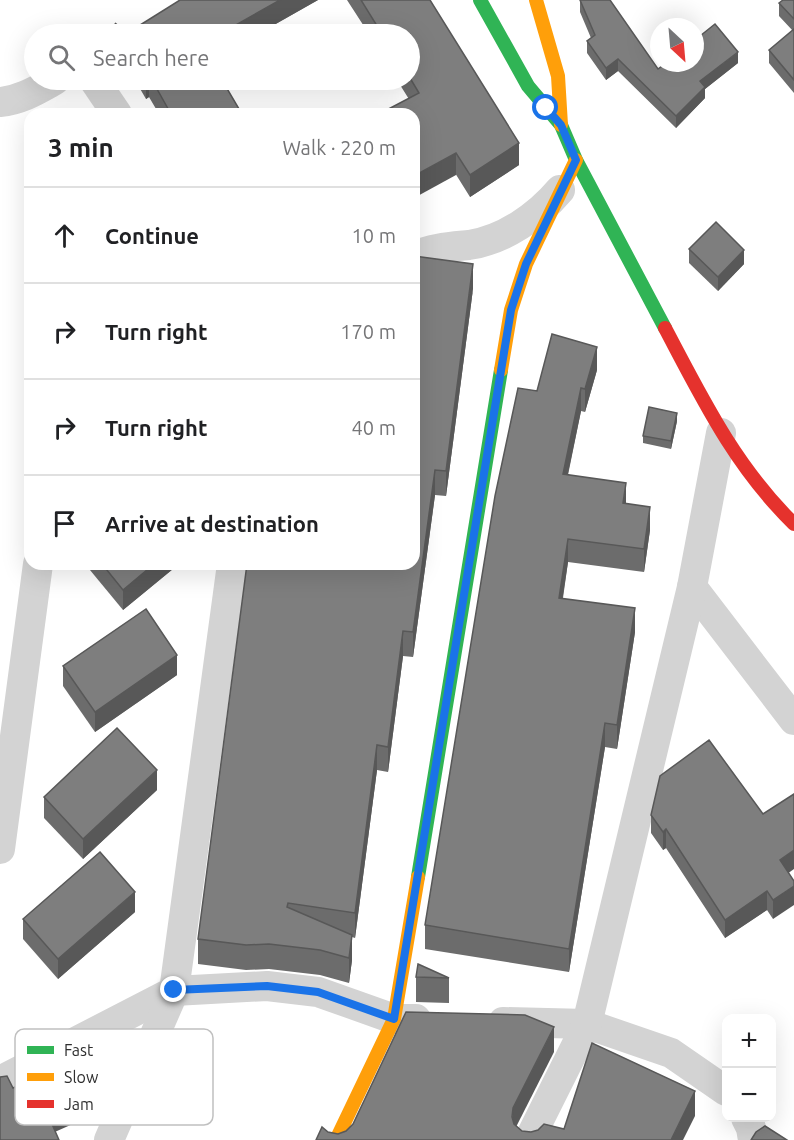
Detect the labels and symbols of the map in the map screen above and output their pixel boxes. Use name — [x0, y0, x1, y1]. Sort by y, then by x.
north arrow — [650, 18, 704, 72]
route start — [532, 94, 558, 120]
route end — [160, 976, 186, 1002]
legend — [15, 1029, 213, 1125]
text: Fast — [64, 1041, 94, 1059]
text: Slow — [64, 1068, 99, 1086]
text: Jam — [64, 1095, 94, 1113]

